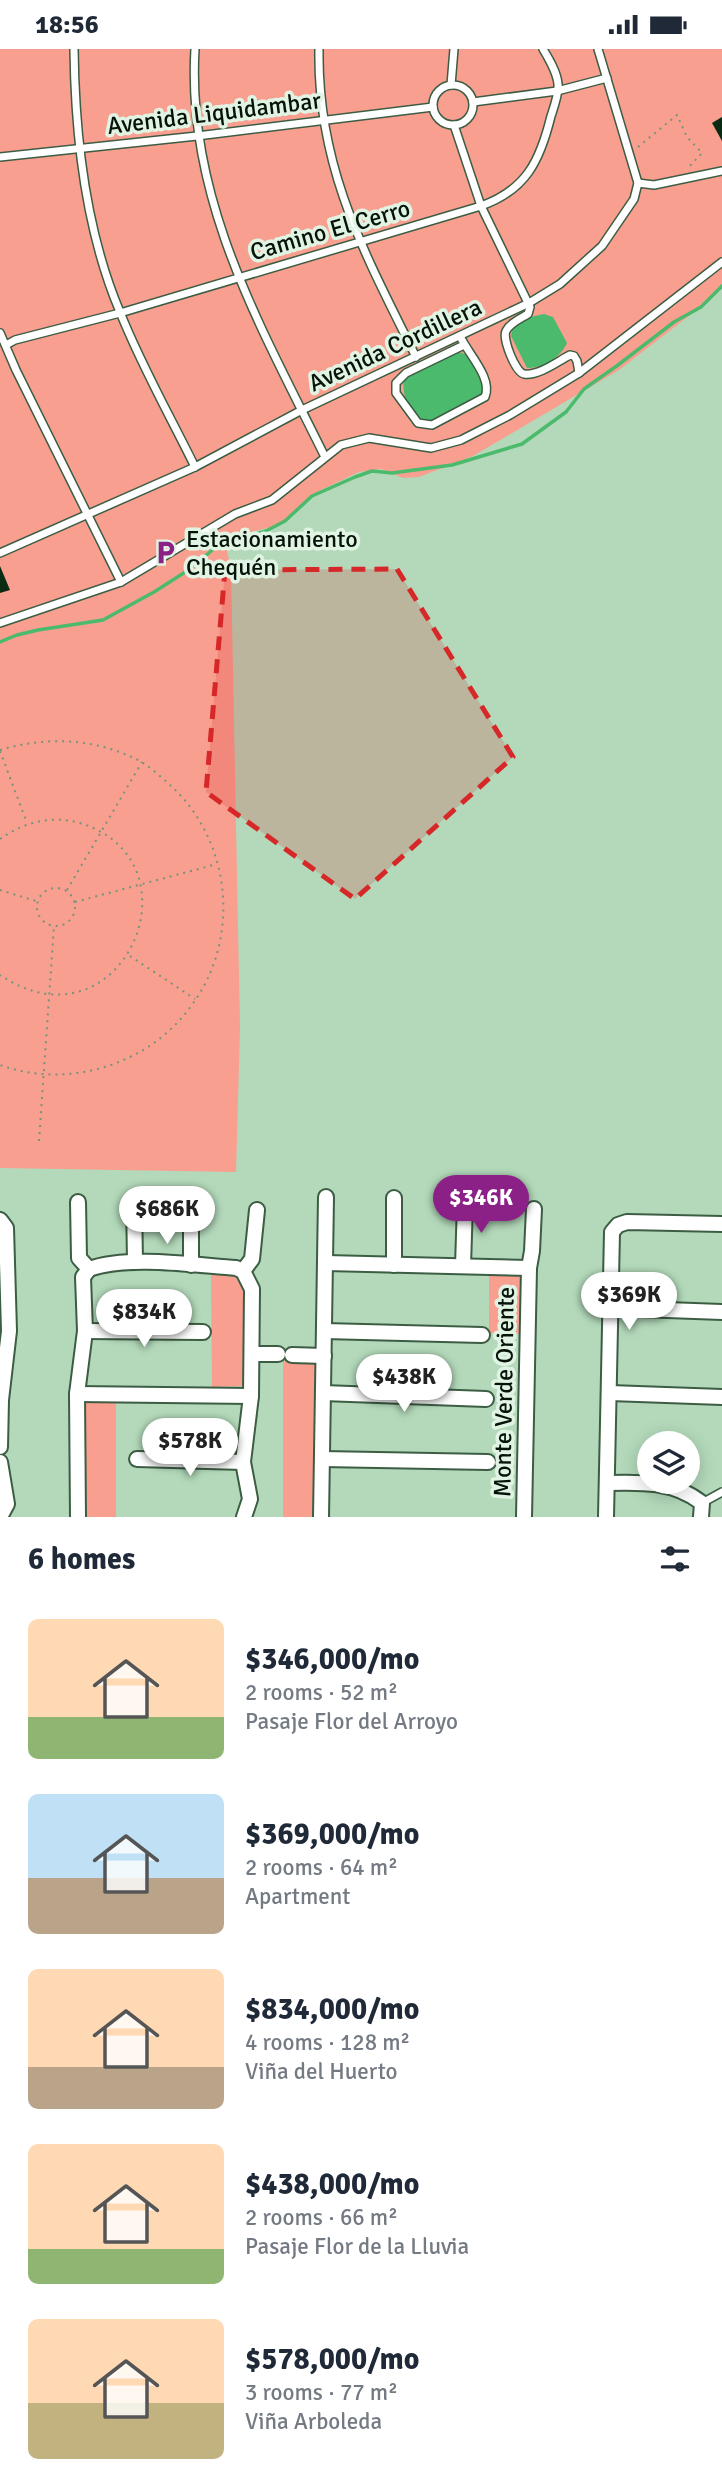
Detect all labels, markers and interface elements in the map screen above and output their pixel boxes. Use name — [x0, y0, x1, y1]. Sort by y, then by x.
text: 18:56 — [35, 9, 99, 41]
street label: Avenida Liquidambar — [105, 85, 323, 141]
street label: Camino El Cerro — [247, 193, 413, 267]
street label: Avenida Cordillera — [304, 292, 486, 398]
place label: Estacionamiento Chequén — [186, 524, 358, 582]
parking icon: Estacionamiento Chequén — [152, 539, 180, 567]
pin: $346K — [432, 1175, 530, 1235]
text: $346K — [449, 1183, 513, 1212]
pin: $686K — [118, 1187, 216, 1246]
text: $686K — [135, 1194, 199, 1223]
pin: $369K — [580, 1273, 678, 1332]
text: $369K — [597, 1280, 661, 1309]
street label: Monte Verde Oriente — [487, 1287, 521, 1497]
pin: $834K — [95, 1289, 193, 1349]
text: $834K — [112, 1297, 176, 1326]
pin: $438K — [355, 1355, 453, 1414]
text: $438K — [372, 1362, 436, 1391]
pin: $578K — [141, 1419, 239, 1478]
text: $578K — [158, 1426, 222, 1455]
map controls — [637, 1431, 700, 1494]
button: layers — [637, 1431, 700, 1494]
icon: filters — [656, 1540, 694, 1578]
text: 6 homes — [28, 1541, 135, 1578]
text: $346,000/mo — [245, 1641, 419, 1678]
icon: home — [84, 1647, 168, 1731]
text: 2 rooms · 52 m² — [245, 1678, 398, 1707]
text: Pasaje Flor del Arroyo — [245, 1707, 458, 1736]
text: $369,000/mo — [245, 1816, 419, 1853]
icon: home — [84, 1822, 168, 1906]
text: 2 rooms · 64 m² — [245, 1853, 398, 1882]
text: Apartment — [245, 1882, 350, 1911]
text: $834,000/mo — [245, 1991, 419, 2028]
icon: home — [84, 1997, 168, 2081]
text: 4 rooms · 128 m² — [245, 2028, 410, 2057]
text: Viña del Huerto — [245, 2057, 398, 2086]
text: $438,000/mo — [245, 2166, 419, 2203]
icon: home — [84, 2172, 168, 2256]
text: 2 rooms · 66 m² — [245, 2203, 398, 2232]
text: Pasaje Flor de la Lluvia — [245, 2232, 469, 2261]
text: $578,000/mo — [245, 2341, 419, 2378]
icon: home — [84, 2347, 168, 2431]
text: 3 rooms · 77 m² — [245, 2378, 398, 2407]
text: Viña Arboleda — [245, 2407, 382, 2436]

